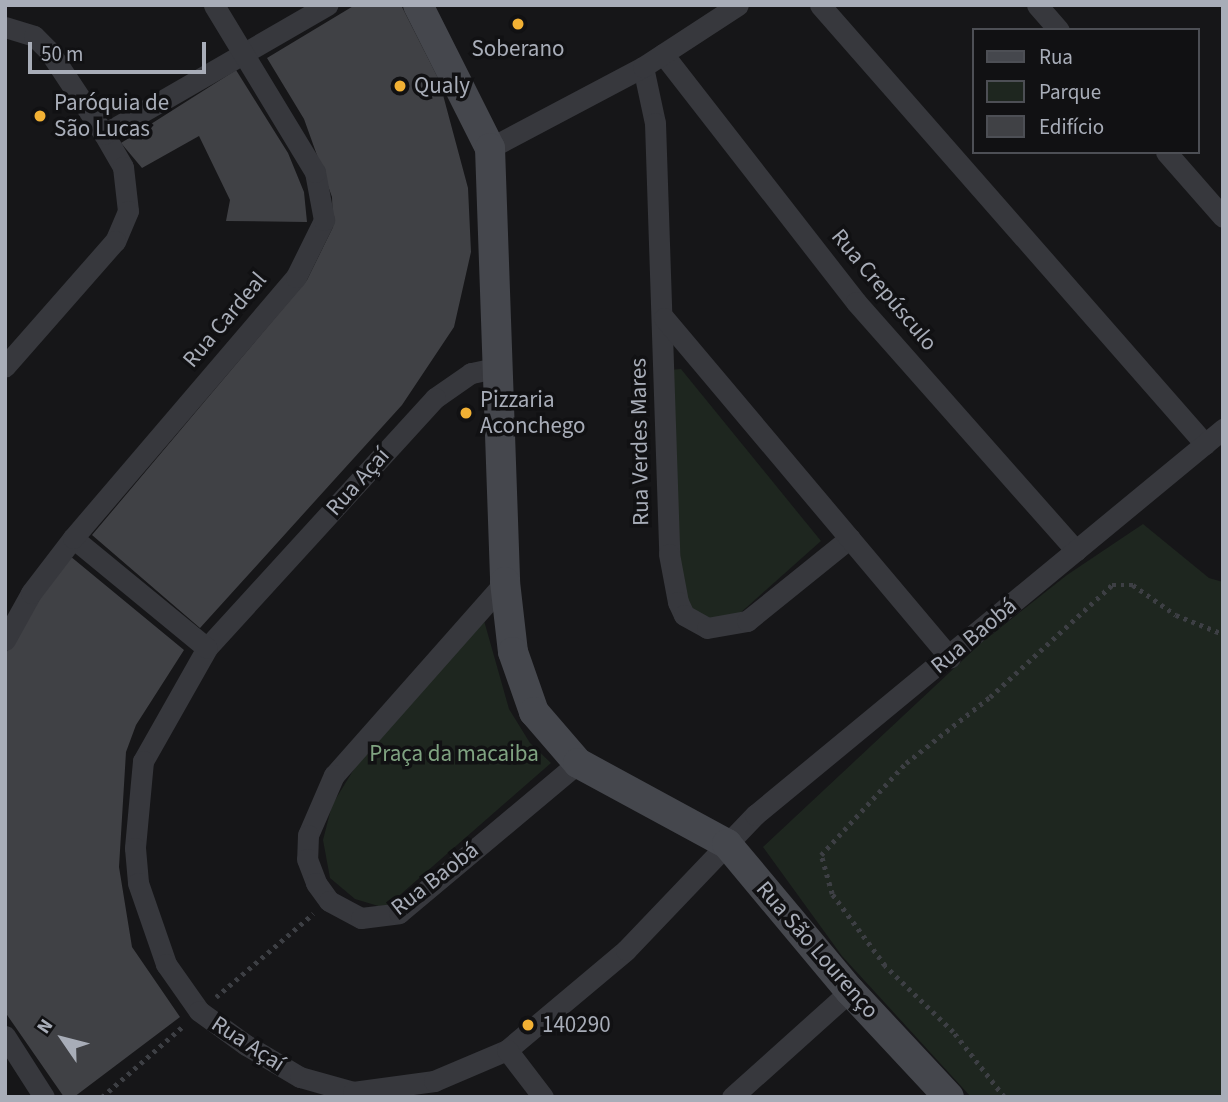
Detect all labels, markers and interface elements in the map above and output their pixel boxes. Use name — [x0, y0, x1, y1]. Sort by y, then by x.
marker: Soberano — [510, 16, 526, 32]
scale bar — [32, 28, 210, 72]
legend — [972, 28, 1200, 154]
place label: Soberano — [472, 35, 564, 63]
text: 50 m — [41, 39, 83, 69]
text: Rua — [1039, 42, 1073, 72]
place label: Qualy — [414, 72, 470, 100]
text: Parque — [1039, 77, 1101, 107]
marker: Qualy — [392, 78, 408, 94]
place label: Paróquia de São Lucas — [54, 89, 169, 143]
marker: Paróquia de São Lucas — [32, 108, 48, 124]
text: Edifício — [1039, 112, 1104, 142]
street label: Rua Crepúsculo — [825, 224, 943, 356]
street label: Rua Cardeal — [177, 267, 273, 373]
street label: Rua Verdes Mares — [625, 358, 655, 526]
place label: Pizzaria Aconchego — [480, 386, 585, 440]
marker: Pizzaria Aconchego — [458, 405, 474, 421]
street label: Rua Açaí — [320, 442, 396, 522]
street label: Rua Baobá — [926, 592, 1022, 680]
park label: Praça da macaiba — [369, 740, 539, 768]
street label: Rua Baobá — [386, 836, 484, 922]
street label: Rua São Lourenço — [750, 876, 884, 1024]
north arrow — [28, 1004, 98, 1074]
street label: Rua Açaí — [206, 1010, 290, 1078]
place label: 140290 — [542, 1011, 611, 1039]
text: N — [31, 1014, 60, 1040]
marker: 140290 — [520, 1017, 536, 1033]

